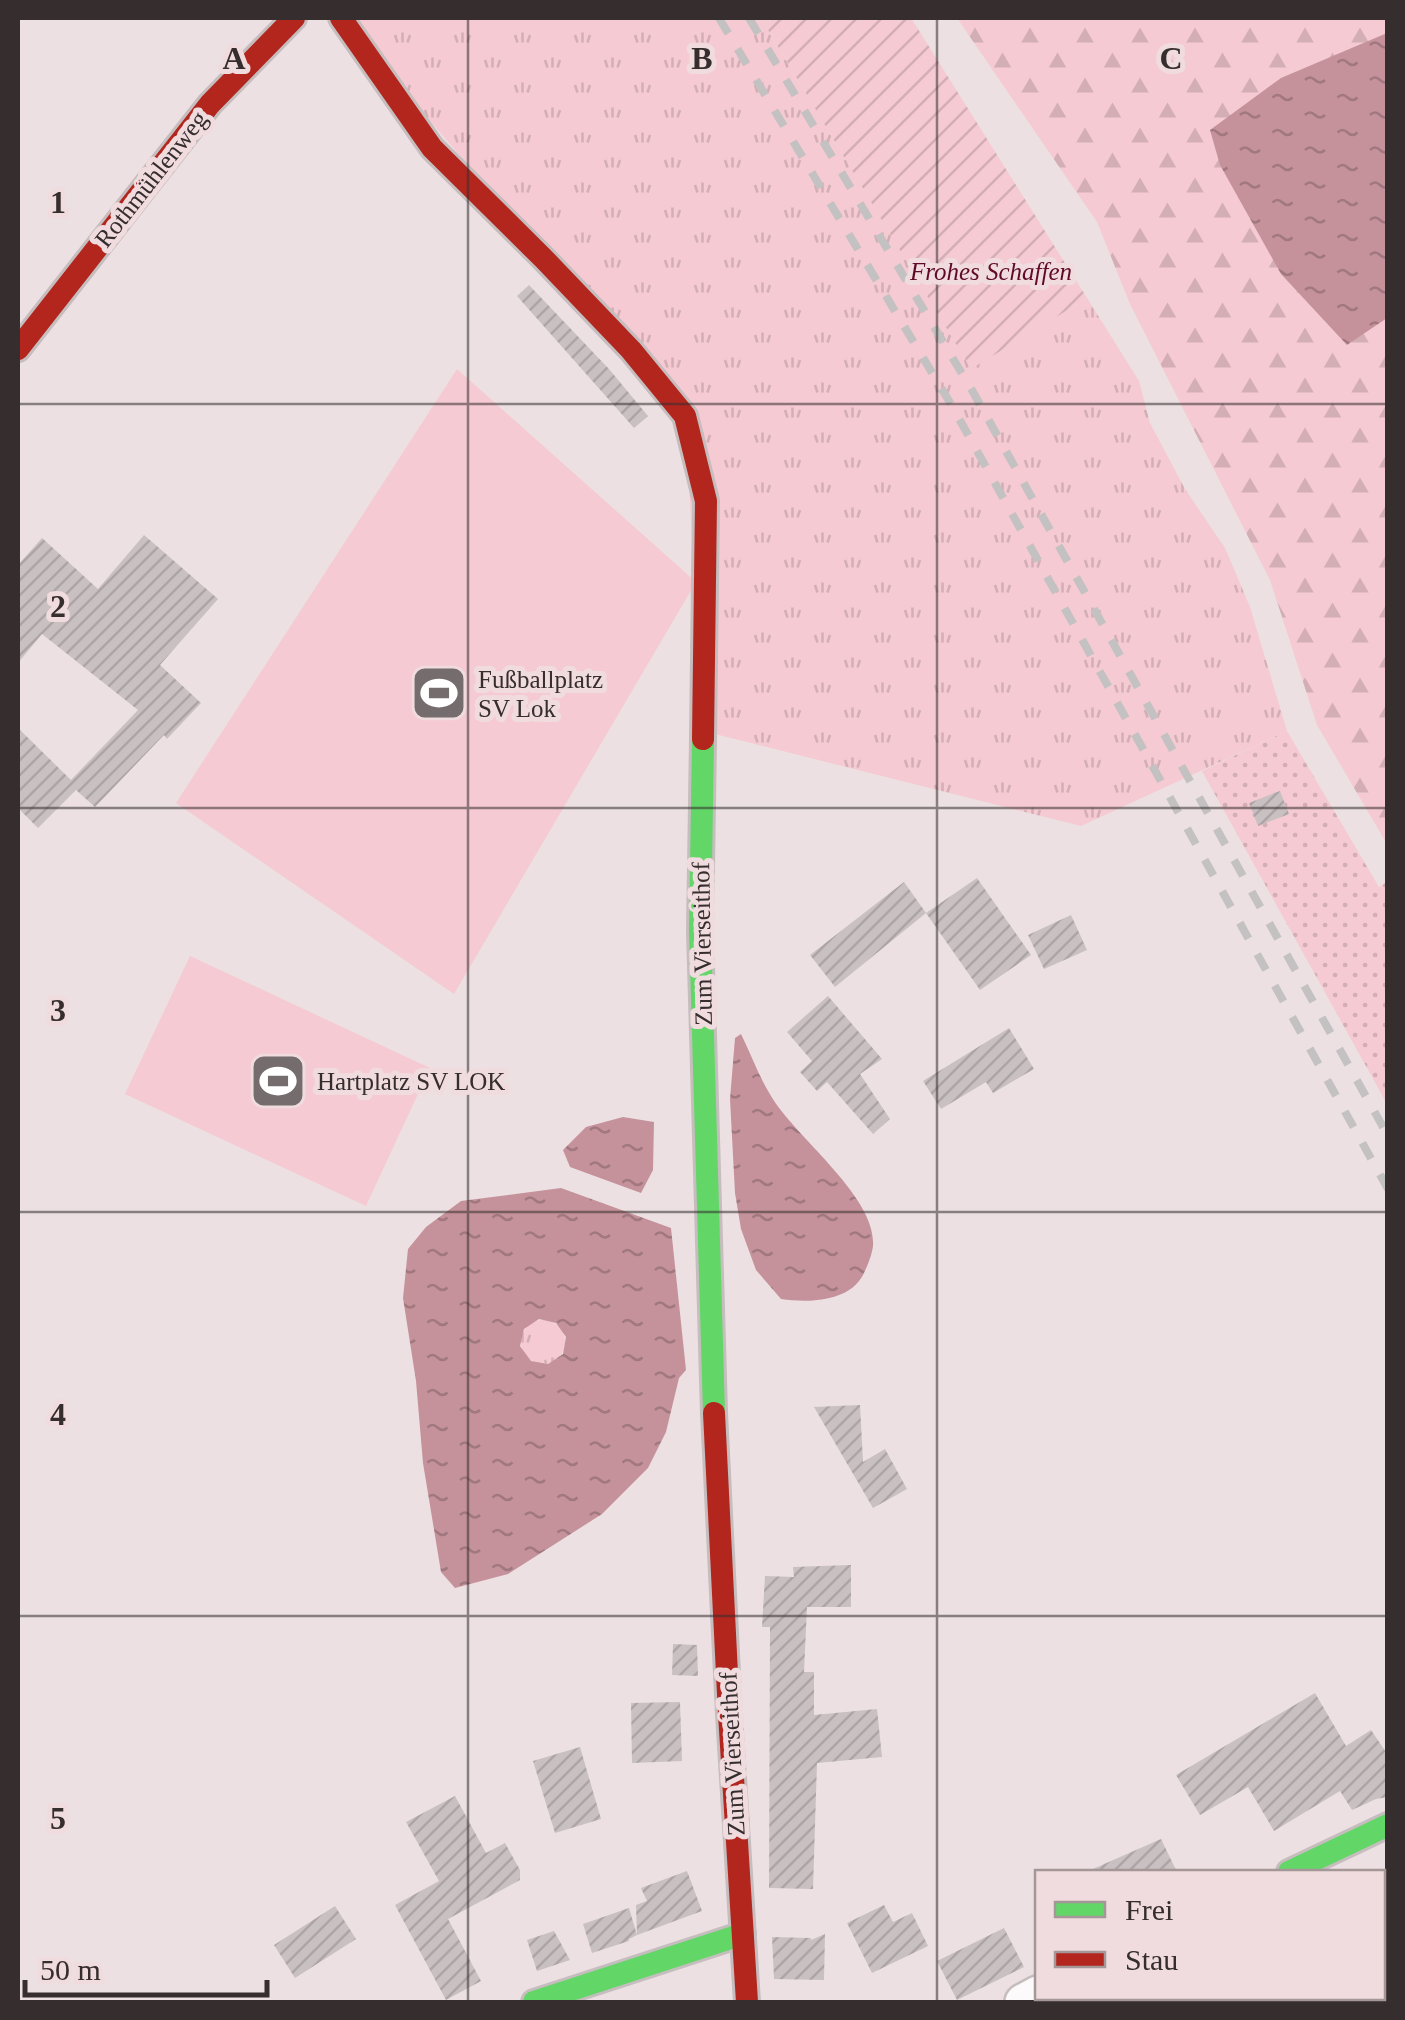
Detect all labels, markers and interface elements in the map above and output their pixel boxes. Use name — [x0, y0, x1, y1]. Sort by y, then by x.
text: A — [222, 40, 246, 76]
text: B — [691, 40, 713, 76]
text: C — [1159, 40, 1183, 76]
street label: Rothmühlenweg — [89, 105, 213, 252]
text: 1 — [50, 184, 66, 220]
park label: Frohes Schaffen — [909, 258, 1072, 285]
text: 2 — [50, 588, 66, 624]
sports icon: Fußballplatz SV Lok — [409, 663, 469, 723]
place label: Fußballplatz SV Lok — [478, 666, 603, 722]
street label: Zum Vierseithof — [687, 861, 717, 1026]
text: 3 — [50, 992, 66, 1028]
sports icon: Hartplatz SV LOK — [248, 1051, 308, 1111]
place label: Hartplatz SV LOK — [317, 1068, 505, 1095]
text: 4 — [50, 1396, 66, 1432]
street label: Zum Vierseithof — [714, 1671, 750, 1837]
text: 5 — [50, 1800, 66, 1836]
legend — [1035, 1870, 1385, 2000]
text: Frei — [1125, 1893, 1173, 1926]
scale bar — [25, 1935, 268, 1997]
text: Stau — [1125, 1943, 1178, 1976]
text: 50 m — [40, 1953, 101, 1986]

